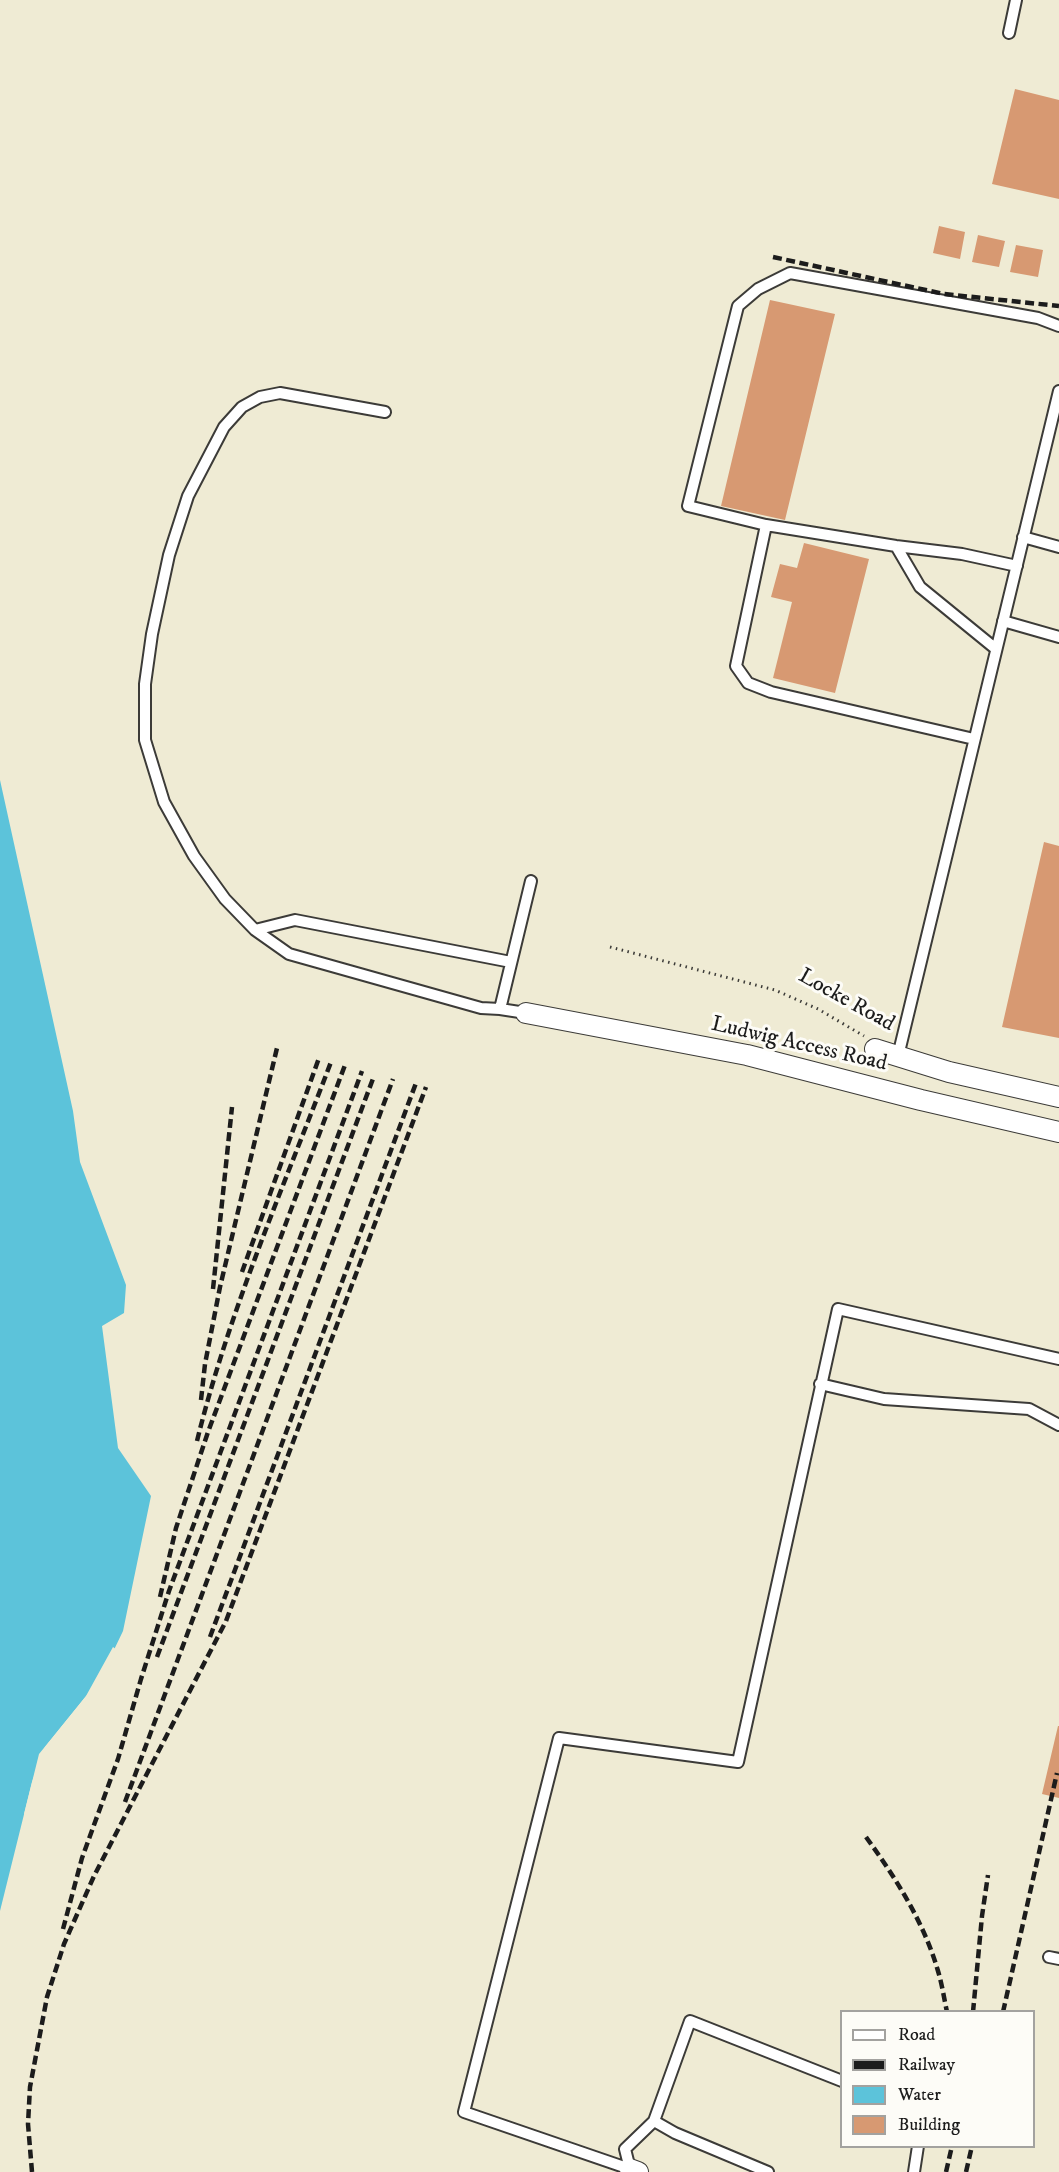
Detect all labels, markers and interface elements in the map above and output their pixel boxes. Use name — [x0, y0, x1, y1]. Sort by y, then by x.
street label: Locke Road — [793, 964, 899, 1038]
street label: Ludwig Access Road — [709, 1012, 889, 1078]
legend — [840, 2010, 1035, 2148]
text: Road — [898, 2024, 935, 2046]
text: Railway — [898, 2054, 955, 2076]
text: Water — [898, 2084, 941, 2106]
text: Building — [898, 2114, 960, 2136]

